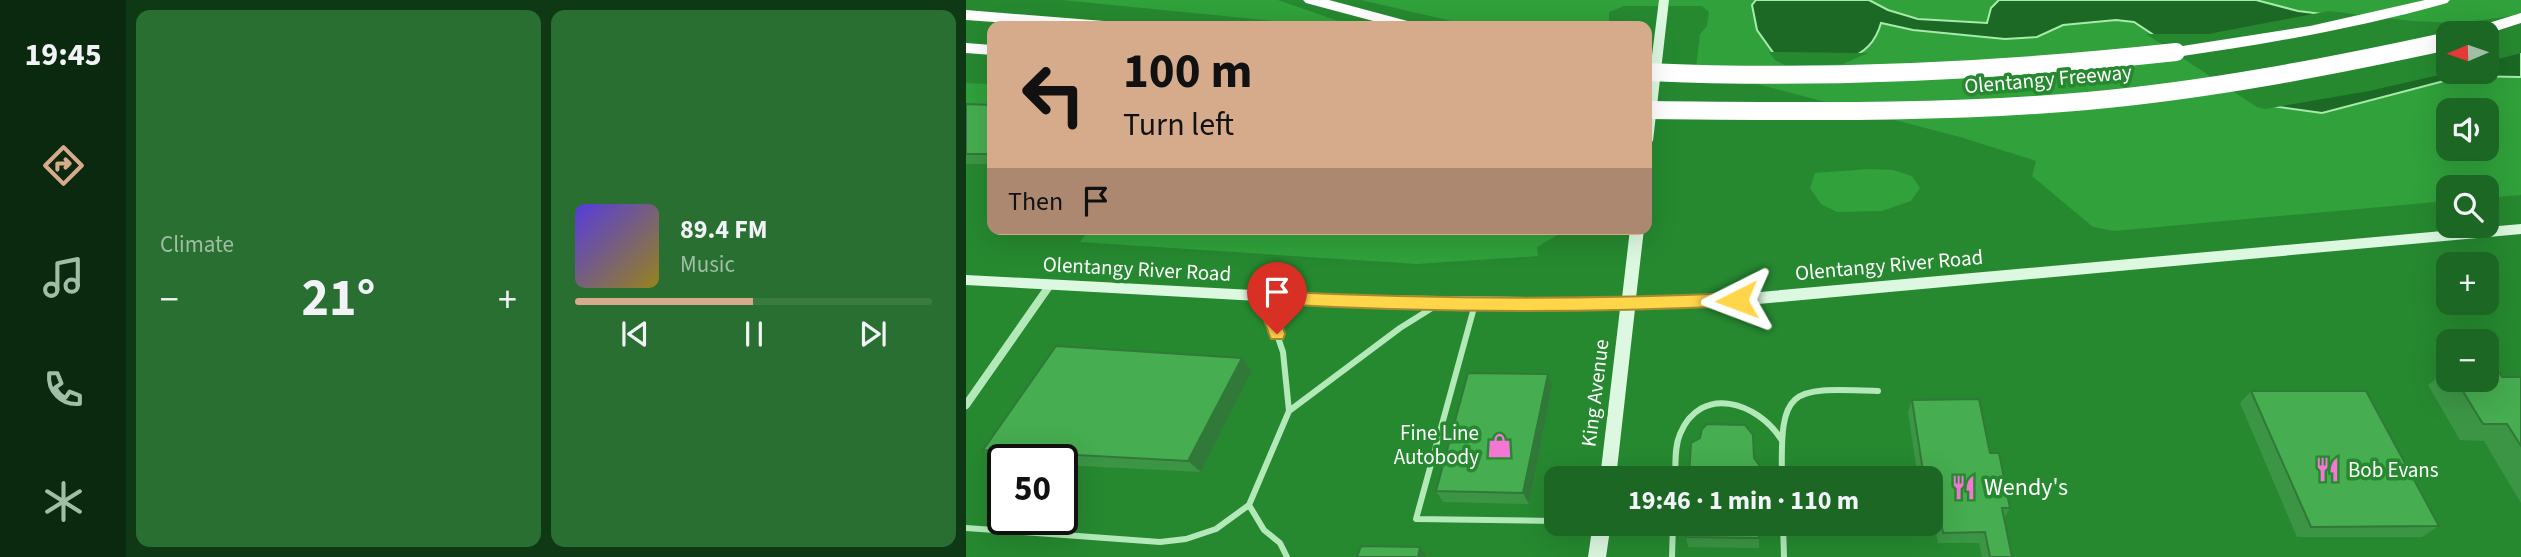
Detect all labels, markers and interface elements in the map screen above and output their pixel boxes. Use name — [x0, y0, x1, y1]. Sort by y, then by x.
north arrow — [2436, 21, 2499, 84]
map controls — [2436, 21, 2499, 392]
text: 19:45 — [24, 32, 102, 78]
text: 100 m — [1123, 37, 1252, 107]
icon: left — [1008, 49, 1099, 140]
street label: Olentangy Freeway — [1963, 57, 2133, 101]
button: sound — [2436, 98, 2499, 161]
text: Turn left — [1123, 102, 1234, 148]
icon: directions — [39, 141, 88, 190]
button: search — [2436, 175, 2499, 238]
icon: arrive — [1077, 182, 1115, 220]
text: Then — [1008, 183, 1063, 220]
text: 89.4 FM — [680, 211, 768, 248]
text: Climate — [160, 228, 234, 261]
street label: Olentangy River Road — [1794, 242, 1984, 288]
text: Music — [680, 248, 735, 281]
street label: Olentangy River Road — [1042, 249, 1232, 289]
button: + — [2436, 252, 2499, 315]
icon: music — [39, 253, 88, 302]
text: 21° — [302, 262, 375, 336]
pin — [1247, 262, 1307, 334]
position arrow — [1700, 263, 1774, 337]
text: − — [160, 273, 179, 327]
text: + — [498, 273, 517, 327]
icon: arrive — [1258, 273, 1296, 311]
icon: previous — [616, 315, 654, 353]
icon: pause — [735, 315, 773, 353]
icon: next — [854, 315, 892, 353]
button: − — [2436, 329, 2499, 392]
street label: King Avenue — [1574, 337, 1616, 449]
icon: phone — [39, 365, 88, 414]
place label: Fine Line Autobody — [1394, 418, 1479, 472]
shop icon: Fine Line Autobody — [1485, 431, 1513, 459]
speed limit sign: 50 — [987, 444, 1078, 535]
place label: Bob Evans — [2348, 455, 2439, 485]
restaurant icon: Bob Evans — [2314, 456, 2342, 484]
place label: Wendy's — [1984, 470, 2068, 505]
restaurant icon: Wendy's — [1950, 473, 1978, 501]
icon: climate — [39, 477, 88, 526]
text: 19:46 · 1 min · 110 m — [1628, 482, 1859, 519]

